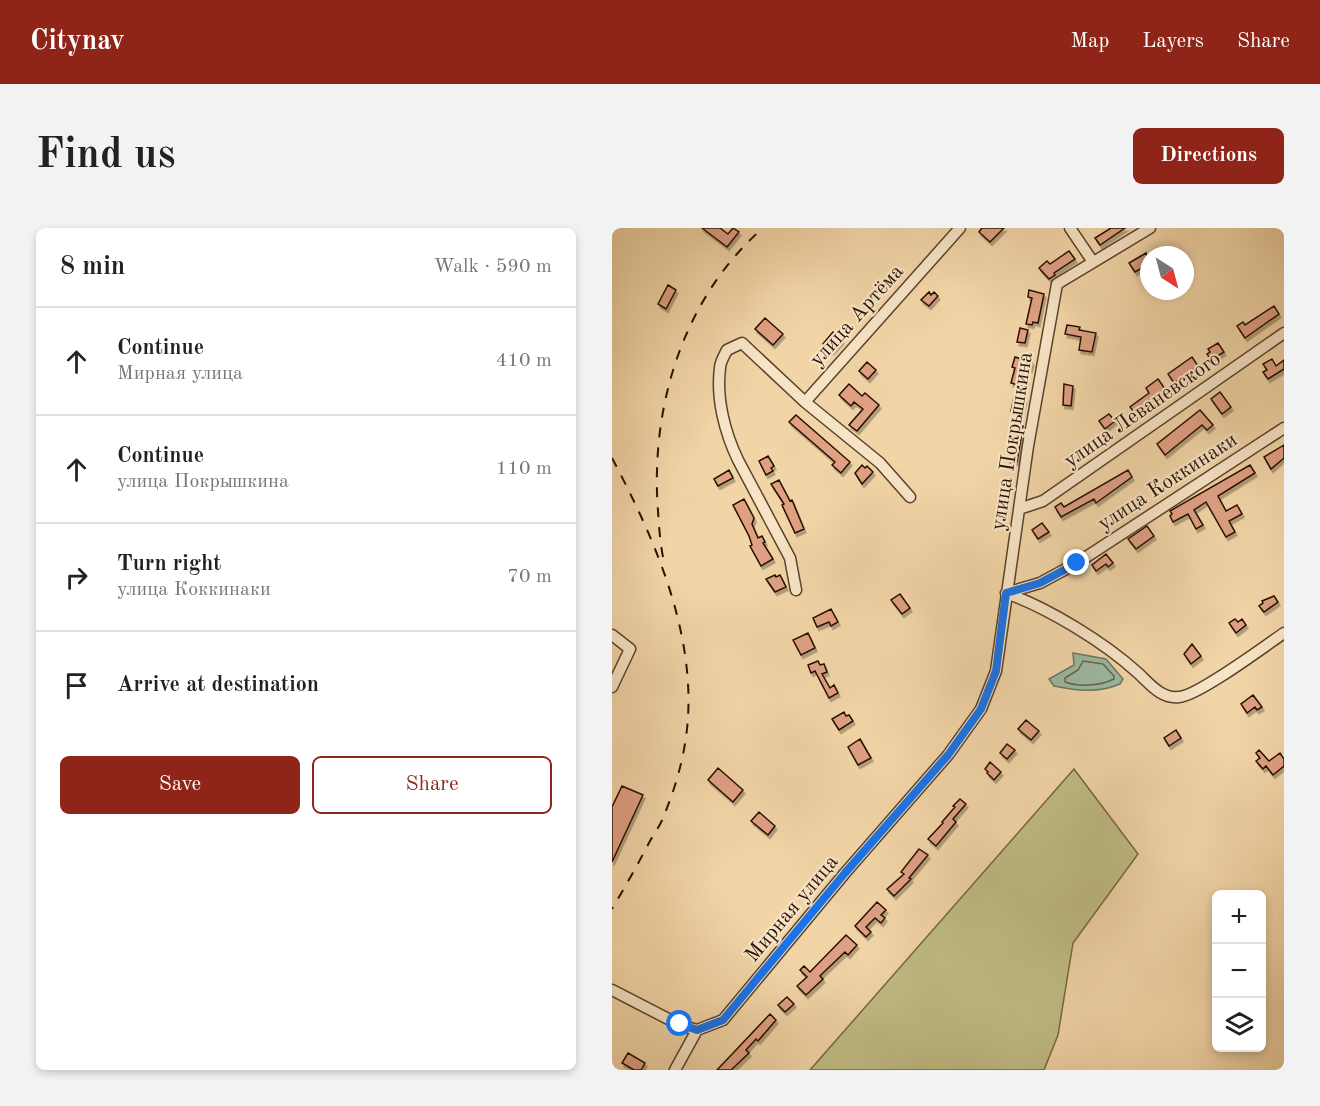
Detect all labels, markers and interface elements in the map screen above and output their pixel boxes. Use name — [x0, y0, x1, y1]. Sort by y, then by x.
text: Citynav — [30, 28, 125, 56]
text: Map — [1070, 31, 1109, 52]
text: Layers — [1142, 31, 1204, 52]
text: Share — [1237, 31, 1290, 52]
button: Directions — [1133, 128, 1284, 184]
text: Find us — [36, 135, 175, 177]
north arrow — [1140, 246, 1194, 300]
text: 8 min — [60, 254, 125, 280]
text: Walk · 590 m — [433, 257, 552, 277]
street label: улица Артёма — [806, 261, 908, 371]
text: Continue — [117, 337, 204, 359]
icon: ahead — [60, 345, 93, 378]
street label: улица Леваневского — [1061, 348, 1225, 472]
street label: улица Покрышкина — [988, 350, 1037, 532]
text: 410 m — [496, 351, 552, 371]
text: Мирная улица — [117, 364, 243, 384]
street label: улица Коккинаки — [1094, 429, 1241, 535]
text: Continue — [117, 445, 204, 467]
icon: ahead — [60, 453, 93, 486]
text: 110 m — [496, 459, 552, 479]
text: улица Покрышкина — [117, 472, 289, 492]
route end — [1063, 549, 1089, 575]
text: Turn right — [117, 553, 221, 575]
icon: right — [60, 561, 93, 594]
text: 70 m — [507, 567, 552, 587]
text: улица Коккинаки — [117, 580, 271, 600]
icon: arrive — [60, 669, 93, 702]
text: Arrive at destination — [117, 674, 319, 696]
button: Save — [60, 756, 300, 814]
button: Share — [312, 756, 552, 814]
street label: Мирная улица — [742, 852, 843, 966]
map controls — [1212, 890, 1266, 1052]
button: + — [1212, 890, 1266, 944]
button: − — [1212, 944, 1266, 998]
button: layers — [1212, 998, 1266, 1052]
route start — [666, 1010, 692, 1036]

